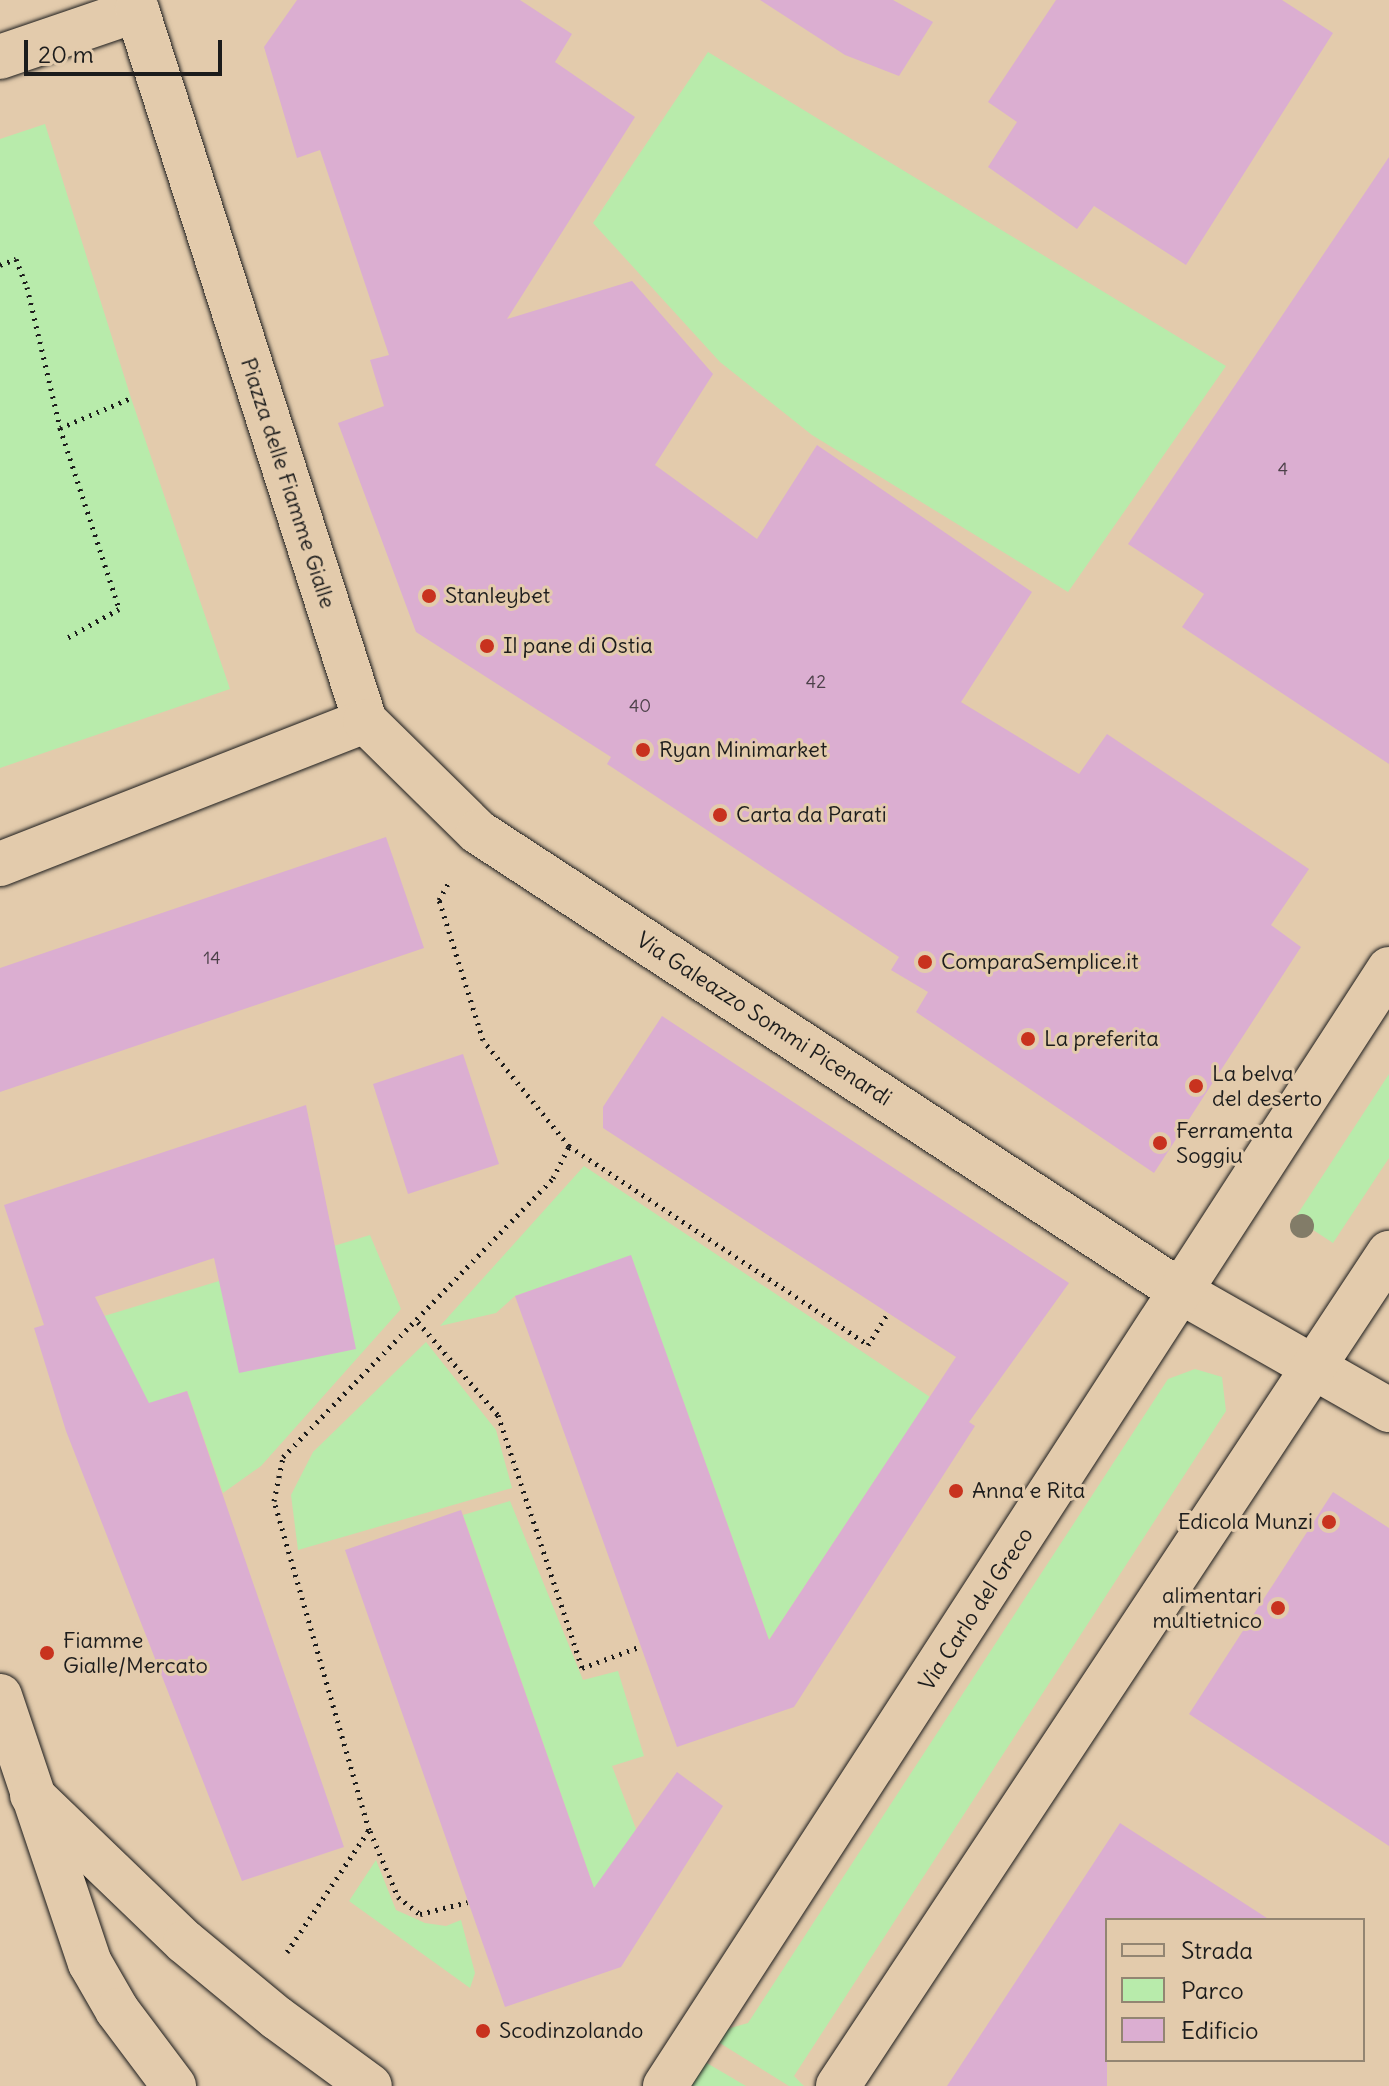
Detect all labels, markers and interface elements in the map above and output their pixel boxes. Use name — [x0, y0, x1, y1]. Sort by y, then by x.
scale bar — [28, 24, 226, 74]
text: 20 m — [38, 39, 94, 69]
street label: Piazza delle Fiamme Gialle — [235, 354, 341, 612]
house number: 4 — [1278, 458, 1288, 480]
place label: Stanleybet — [445, 583, 550, 609]
marker: Stanleybet — [420, 587, 438, 605]
place label: Il pane di Ostia — [503, 633, 653, 659]
marker: Il pane di Ostia — [478, 637, 496, 655]
house number: 42 — [806, 671, 826, 693]
house number: 40 — [629, 695, 651, 717]
place label: Ryan Minimarket — [659, 737, 827, 763]
marker: Ryan Minimarket — [634, 741, 652, 759]
place label: Carta da Parati — [736, 802, 887, 828]
marker: Carta da Parati — [711, 806, 729, 824]
street label: Via Galeazzo Sommi Picenardi — [632, 927, 896, 1111]
house number: 14 — [203, 947, 221, 969]
place label: ComparaSemplice.it — [941, 949, 1139, 975]
marker: ComparaSemplice.it — [916, 953, 934, 971]
place label: La preferita — [1044, 1026, 1159, 1052]
marker: La preferita — [1019, 1030, 1037, 1048]
place label: La belva del deserto — [1212, 1060, 1322, 1112]
marker: La belva del deserto — [1187, 1077, 1205, 1095]
place label: Ferramenta Soggiu — [1176, 1117, 1293, 1168]
marker: Ferramenta Soggiu — [1151, 1134, 1169, 1152]
place label: Anna e Rita — [972, 1478, 1085, 1504]
marker: Anna e Rita — [947, 1482, 965, 1500]
place label: Edicola Munzi — [1178, 1509, 1313, 1535]
marker: Edicola Munzi — [1320, 1513, 1338, 1531]
street label: Via Carlo del Greco — [913, 1523, 1039, 1695]
place label: alimentari multietnico — [1152, 1582, 1262, 1634]
marker: alimentari multietnico — [1269, 1599, 1287, 1617]
place label: Fiamme Gialle/Mercato — [63, 1627, 208, 1678]
marker: Fiamme Gialle/Mercato — [38, 1644, 56, 1662]
legend — [1105, 1918, 1365, 2062]
text: Strada — [1181, 1935, 1253, 1965]
text: Parco — [1181, 1975, 1244, 2005]
text: Edificio — [1181, 2015, 1259, 2045]
place label: Scodinzolando — [499, 2018, 643, 2044]
marker: Scodinzolando — [474, 2022, 492, 2040]

